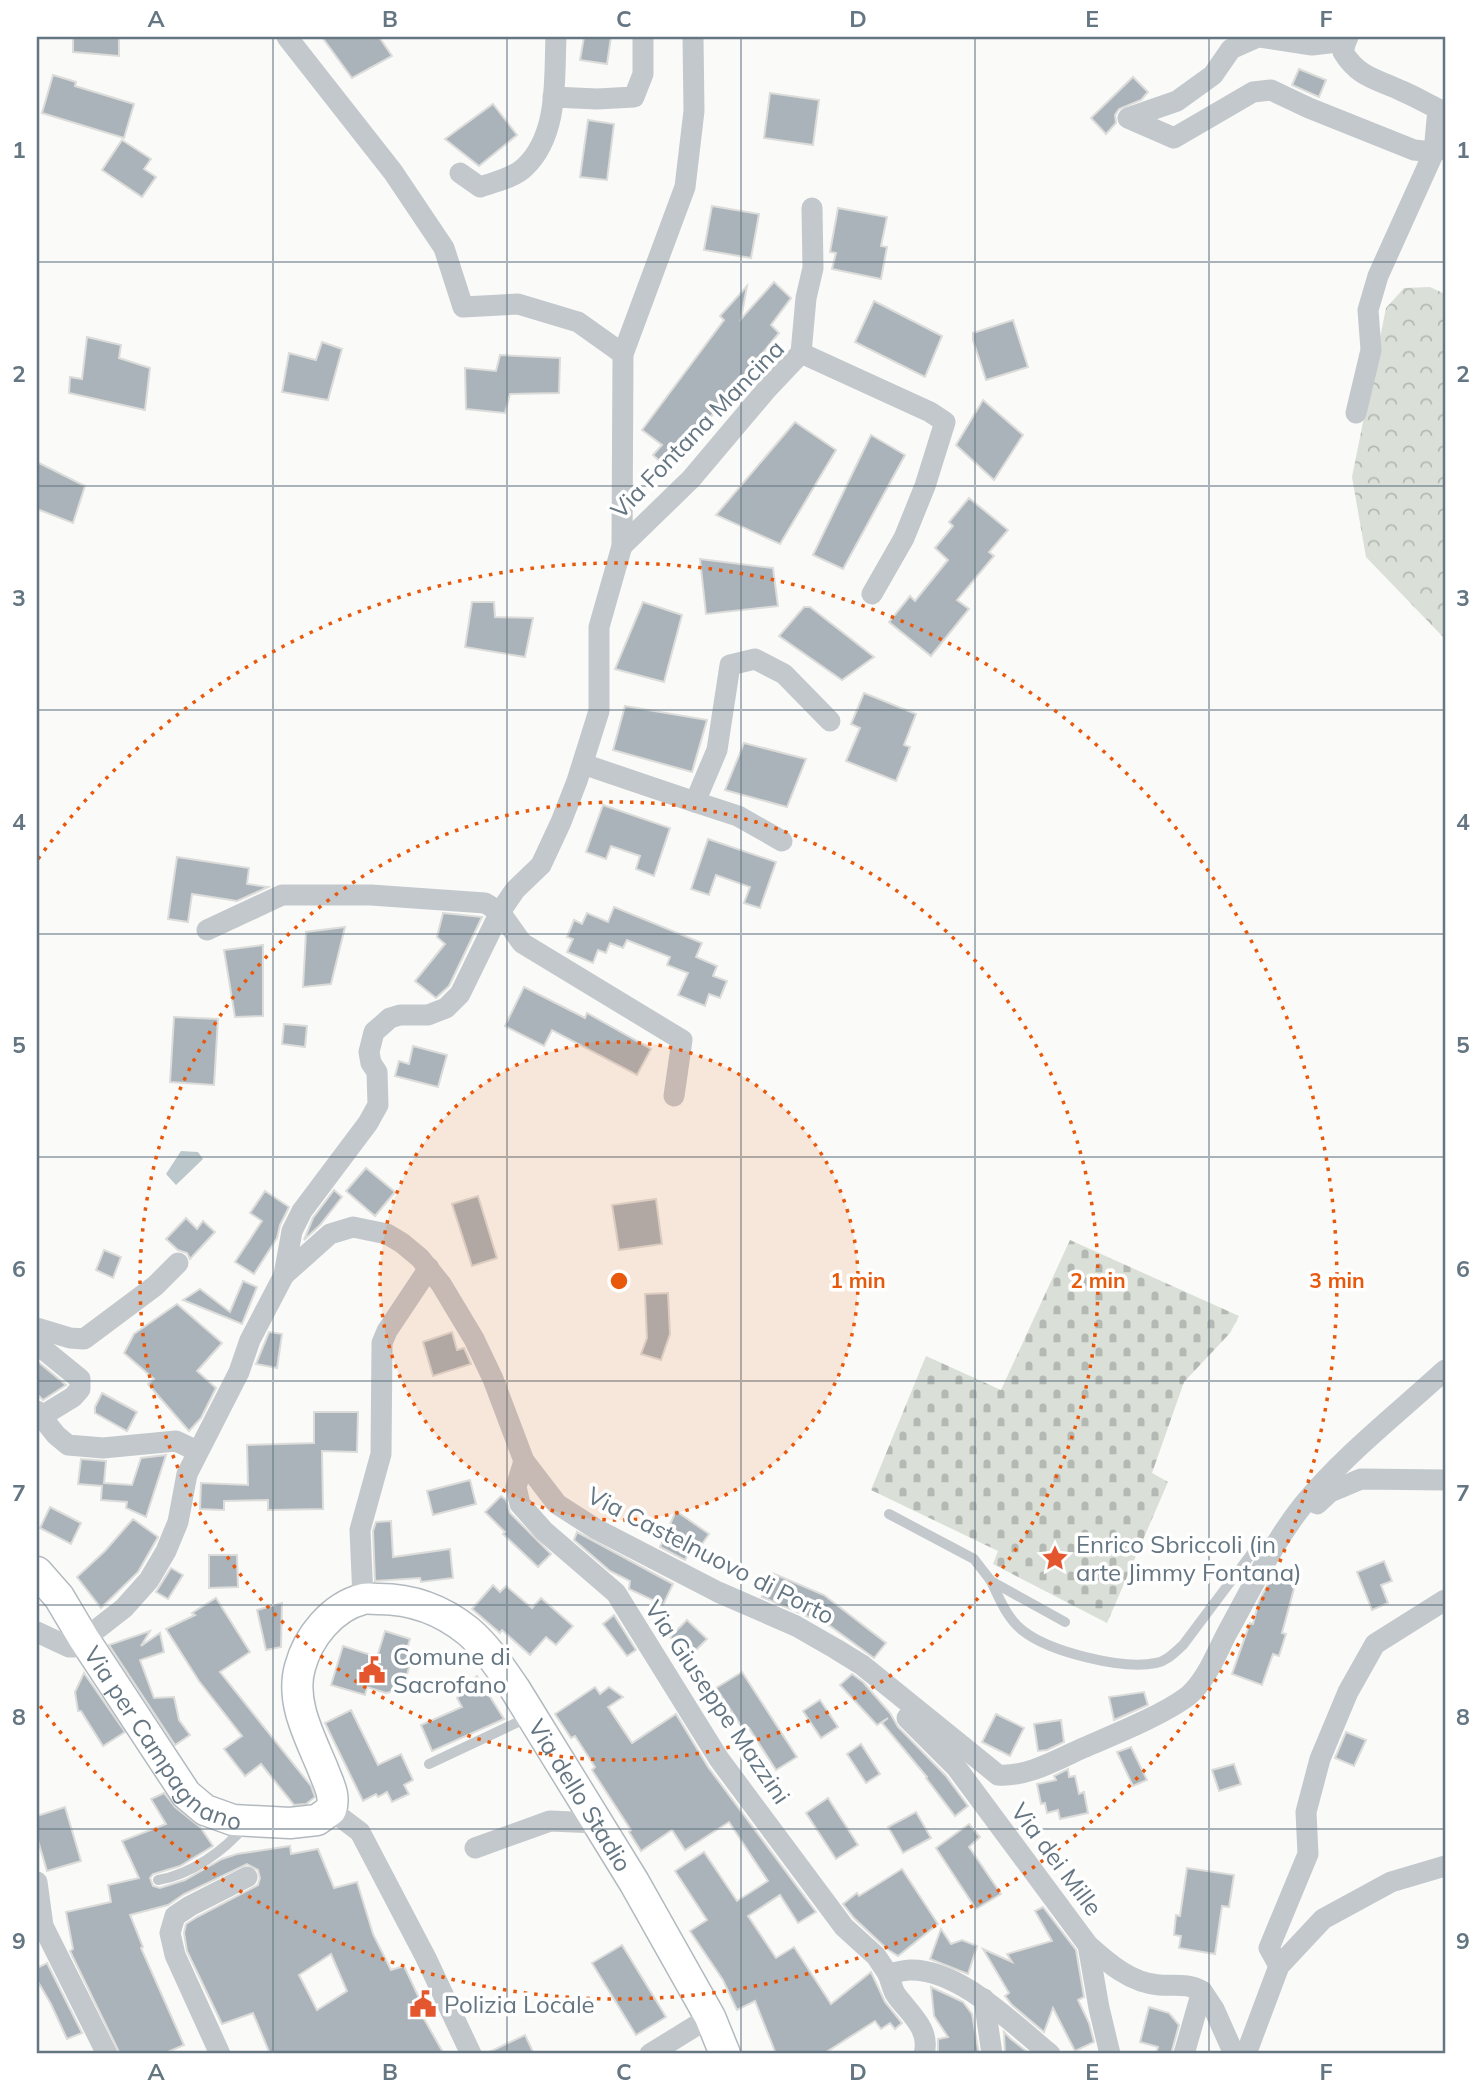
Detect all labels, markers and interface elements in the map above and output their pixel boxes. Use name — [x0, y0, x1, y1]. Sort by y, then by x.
text: A — [147, 4, 165, 33]
text: B — [382, 4, 398, 33]
text: C — [616, 4, 632, 33]
text: D — [849, 4, 867, 33]
text: E — [1085, 4, 1099, 33]
text: F — [1319, 4, 1333, 33]
text: 1 — [12, 135, 26, 164]
text: 1 — [1456, 135, 1470, 164]
street label: Via Fontana Mancina — [604, 333, 790, 525]
text: 2 — [12, 359, 26, 388]
text: 2 — [1456, 359, 1470, 388]
text: 3 — [12, 583, 26, 612]
text: 3 — [1456, 583, 1470, 612]
text: 4 — [12, 807, 26, 836]
text: 4 — [1456, 807, 1470, 836]
text: 5 — [12, 1030, 26, 1059]
text: 5 — [1456, 1030, 1470, 1059]
text: 6 — [12, 1254, 26, 1283]
text: 6 — [1456, 1254, 1470, 1283]
text: 1 min — [830, 1267, 886, 1293]
text: 2 min — [1070, 1267, 1126, 1293]
text: 3 min — [1309, 1267, 1365, 1293]
centre of rings — [607, 1269, 631, 1293]
text: 7 — [12, 1478, 26, 1507]
text: 7 — [1456, 1478, 1470, 1507]
street label: Via Castelnuovo di Porto — [583, 1480, 839, 1630]
place label: Enrico Sbriccoli (in arte Jimmy Fontana) — [1076, 1529, 1302, 1587]
place icon: Enrico Sbriccoli (in arte Jimmy Fontana) — [1040, 1543, 1070, 1573]
street label: Via Giuseppe Mazzini — [639, 1595, 797, 1809]
street label: Via per Campagnano — [78, 1640, 242, 1835]
place label: Comune di Sacrofano — [393, 1641, 511, 1699]
public building icon: Comune di Sacrofano — [357, 1655, 387, 1685]
text: 8 — [12, 1702, 26, 1731]
text: 8 — [1456, 1702, 1470, 1731]
street label: Via dello Stadio — [522, 1713, 639, 1877]
street label: Via dei Mille — [1005, 1797, 1109, 1921]
text: 9 — [12, 1926, 26, 1955]
text: 9 — [1456, 1926, 1470, 1955]
public building icon: Polizia Locale — [408, 1989, 438, 2019]
place label: Polizia Locale — [444, 1989, 595, 2019]
text: A — [147, 2057, 165, 2086]
text: B — [382, 2057, 398, 2086]
text: C — [616, 2057, 632, 2086]
text: D — [849, 2057, 867, 2086]
text: E — [1085, 2057, 1099, 2086]
text: F — [1319, 2057, 1333, 2086]

